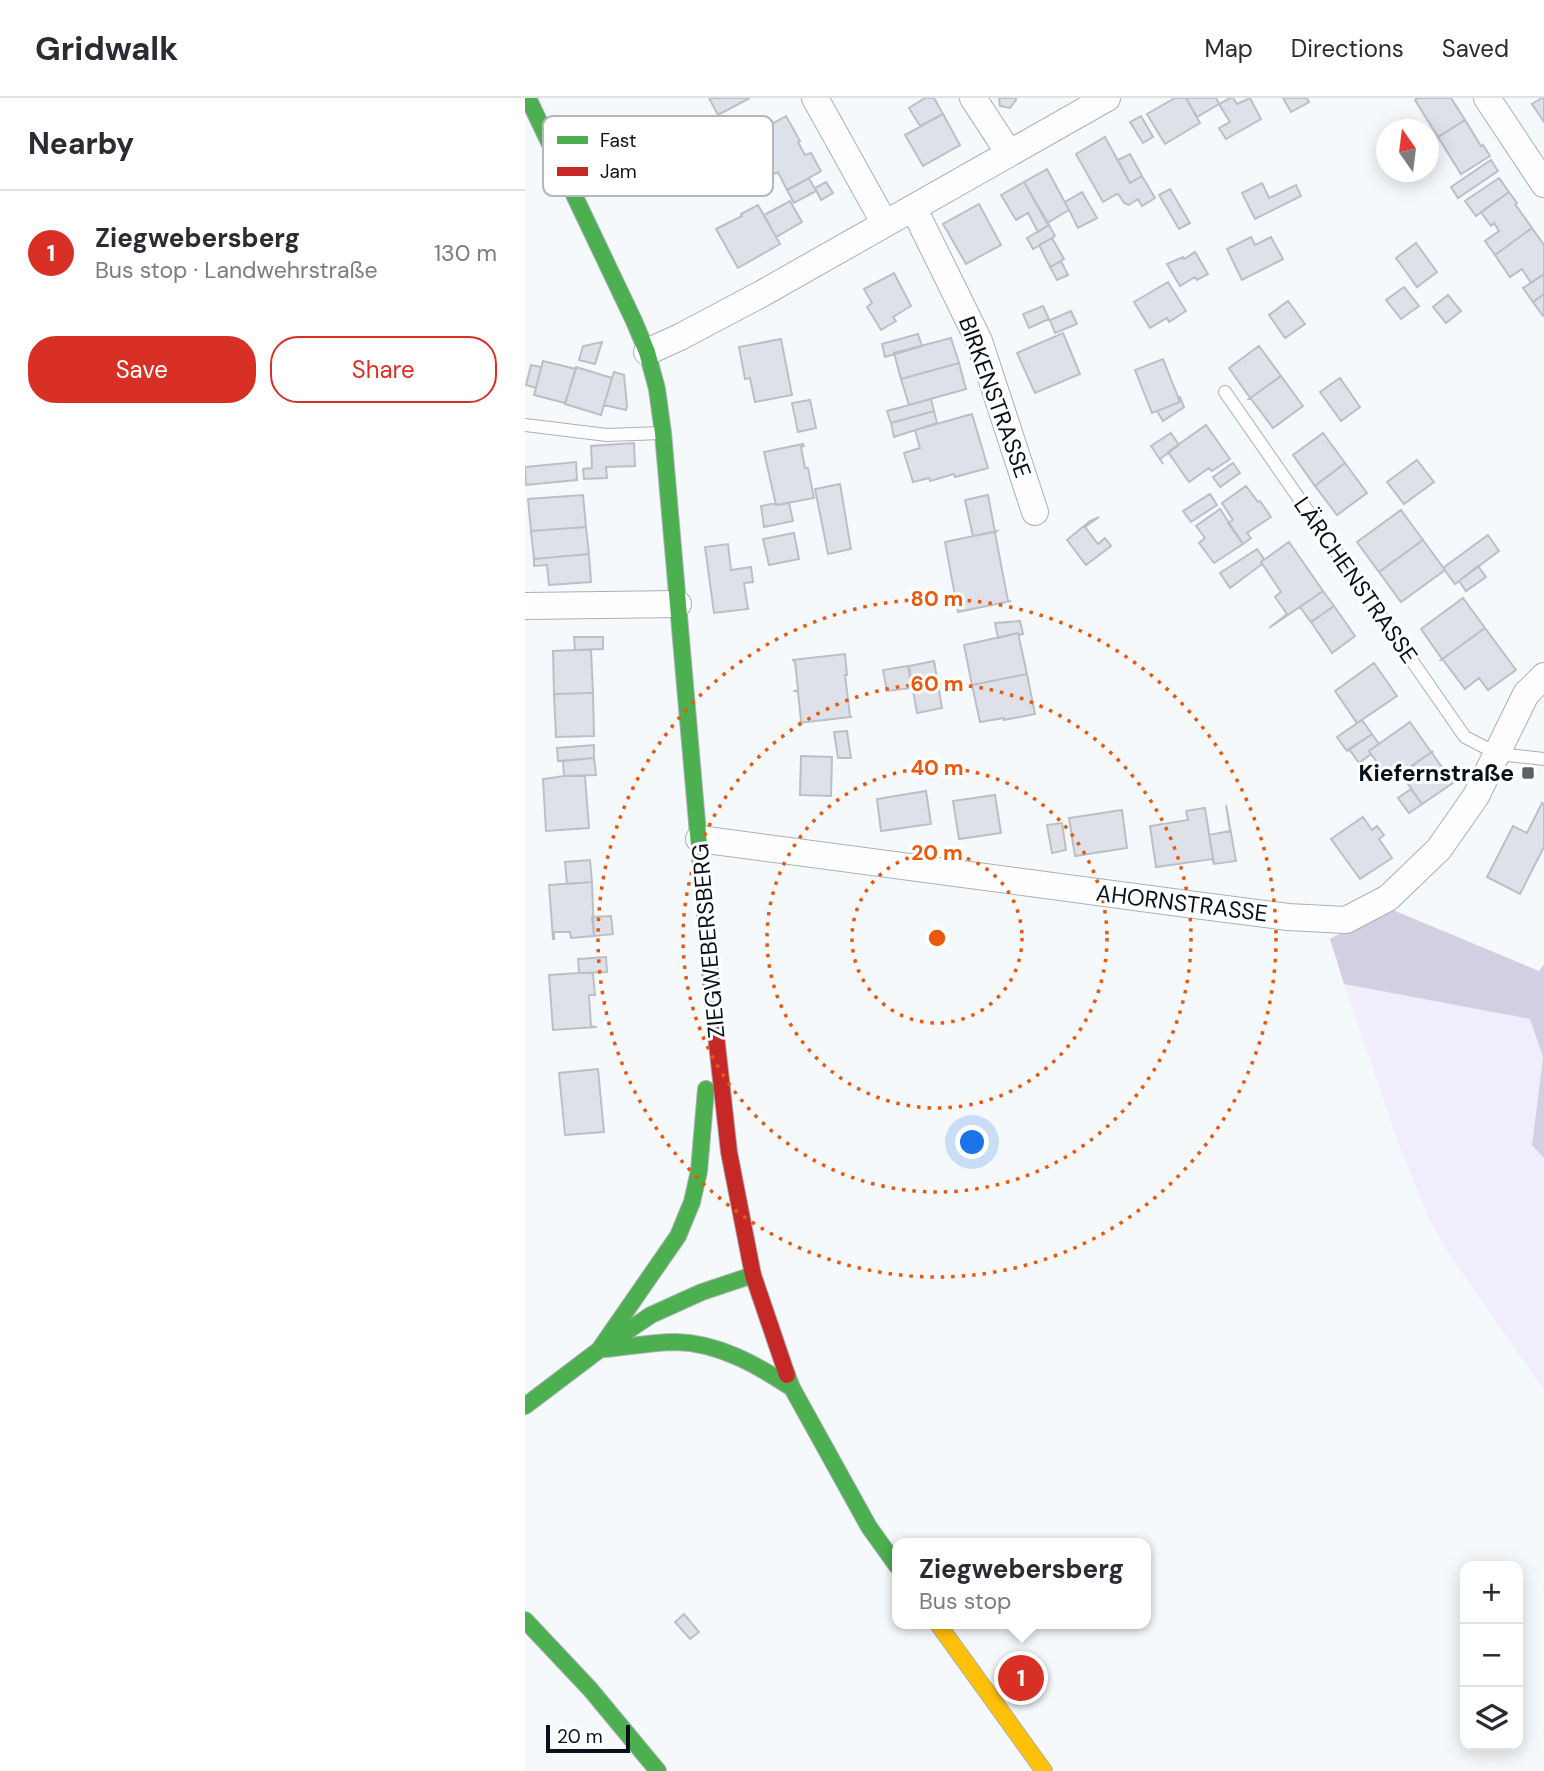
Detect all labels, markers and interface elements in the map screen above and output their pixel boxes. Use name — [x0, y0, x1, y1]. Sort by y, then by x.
text: Gridwalk — [35, 27, 178, 70]
text: Map — [1205, 33, 1253, 64]
text: Directions — [1291, 33, 1404, 64]
text: Saved — [1442, 33, 1509, 64]
legend — [543, 116, 773, 196]
north arrow — [1376, 119, 1439, 182]
text: Nearby — [28, 124, 134, 163]
text: Fast — [600, 128, 636, 153]
text: Jam — [600, 159, 637, 184]
text: Ziegwebersberg — [95, 221, 300, 255]
text: 1 — [47, 238, 55, 268]
text: 130 m — [434, 238, 497, 268]
text: Bus stop · Landwehrstraße — [95, 255, 377, 285]
street label: BIRKENSTRASSE — [952, 312, 1038, 482]
button: Save — [28, 336, 256, 403]
button: Share — [270, 336, 497, 403]
street label: LÄRCHENSTRASSE — [1287, 491, 1425, 669]
text: 80 m — [911, 585, 963, 613]
text: 60 m — [911, 670, 963, 698]
text: 40 m — [910, 754, 964, 782]
place label: Kiefernstraße — [1358, 758, 1514, 788]
marker: Kiefernstraße — [1520, 765, 1536, 781]
text: 20 m — [911, 839, 963, 867]
street label: ZIEGWEBERSBERG — [685, 842, 731, 1040]
street label: AHORNSTRASSE — [1094, 878, 1270, 928]
centre of rings — [925, 926, 949, 950]
your location — [955, 1125, 989, 1159]
popup — [892, 1538, 1151, 1629]
text: Ziegwebersberg — [919, 1552, 1124, 1586]
map controls — [1460, 1561, 1523, 1750]
button: + — [1460, 1561, 1523, 1624]
text: Bus stop — [919, 1586, 1011, 1616]
button: − — [1460, 1624, 1523, 1687]
pin: 1 — [998, 1652, 1044, 1704]
button: layers — [1460, 1687, 1523, 1750]
scale bar — [546, 1722, 630, 1754]
text: 20 m — [557, 1724, 603, 1749]

